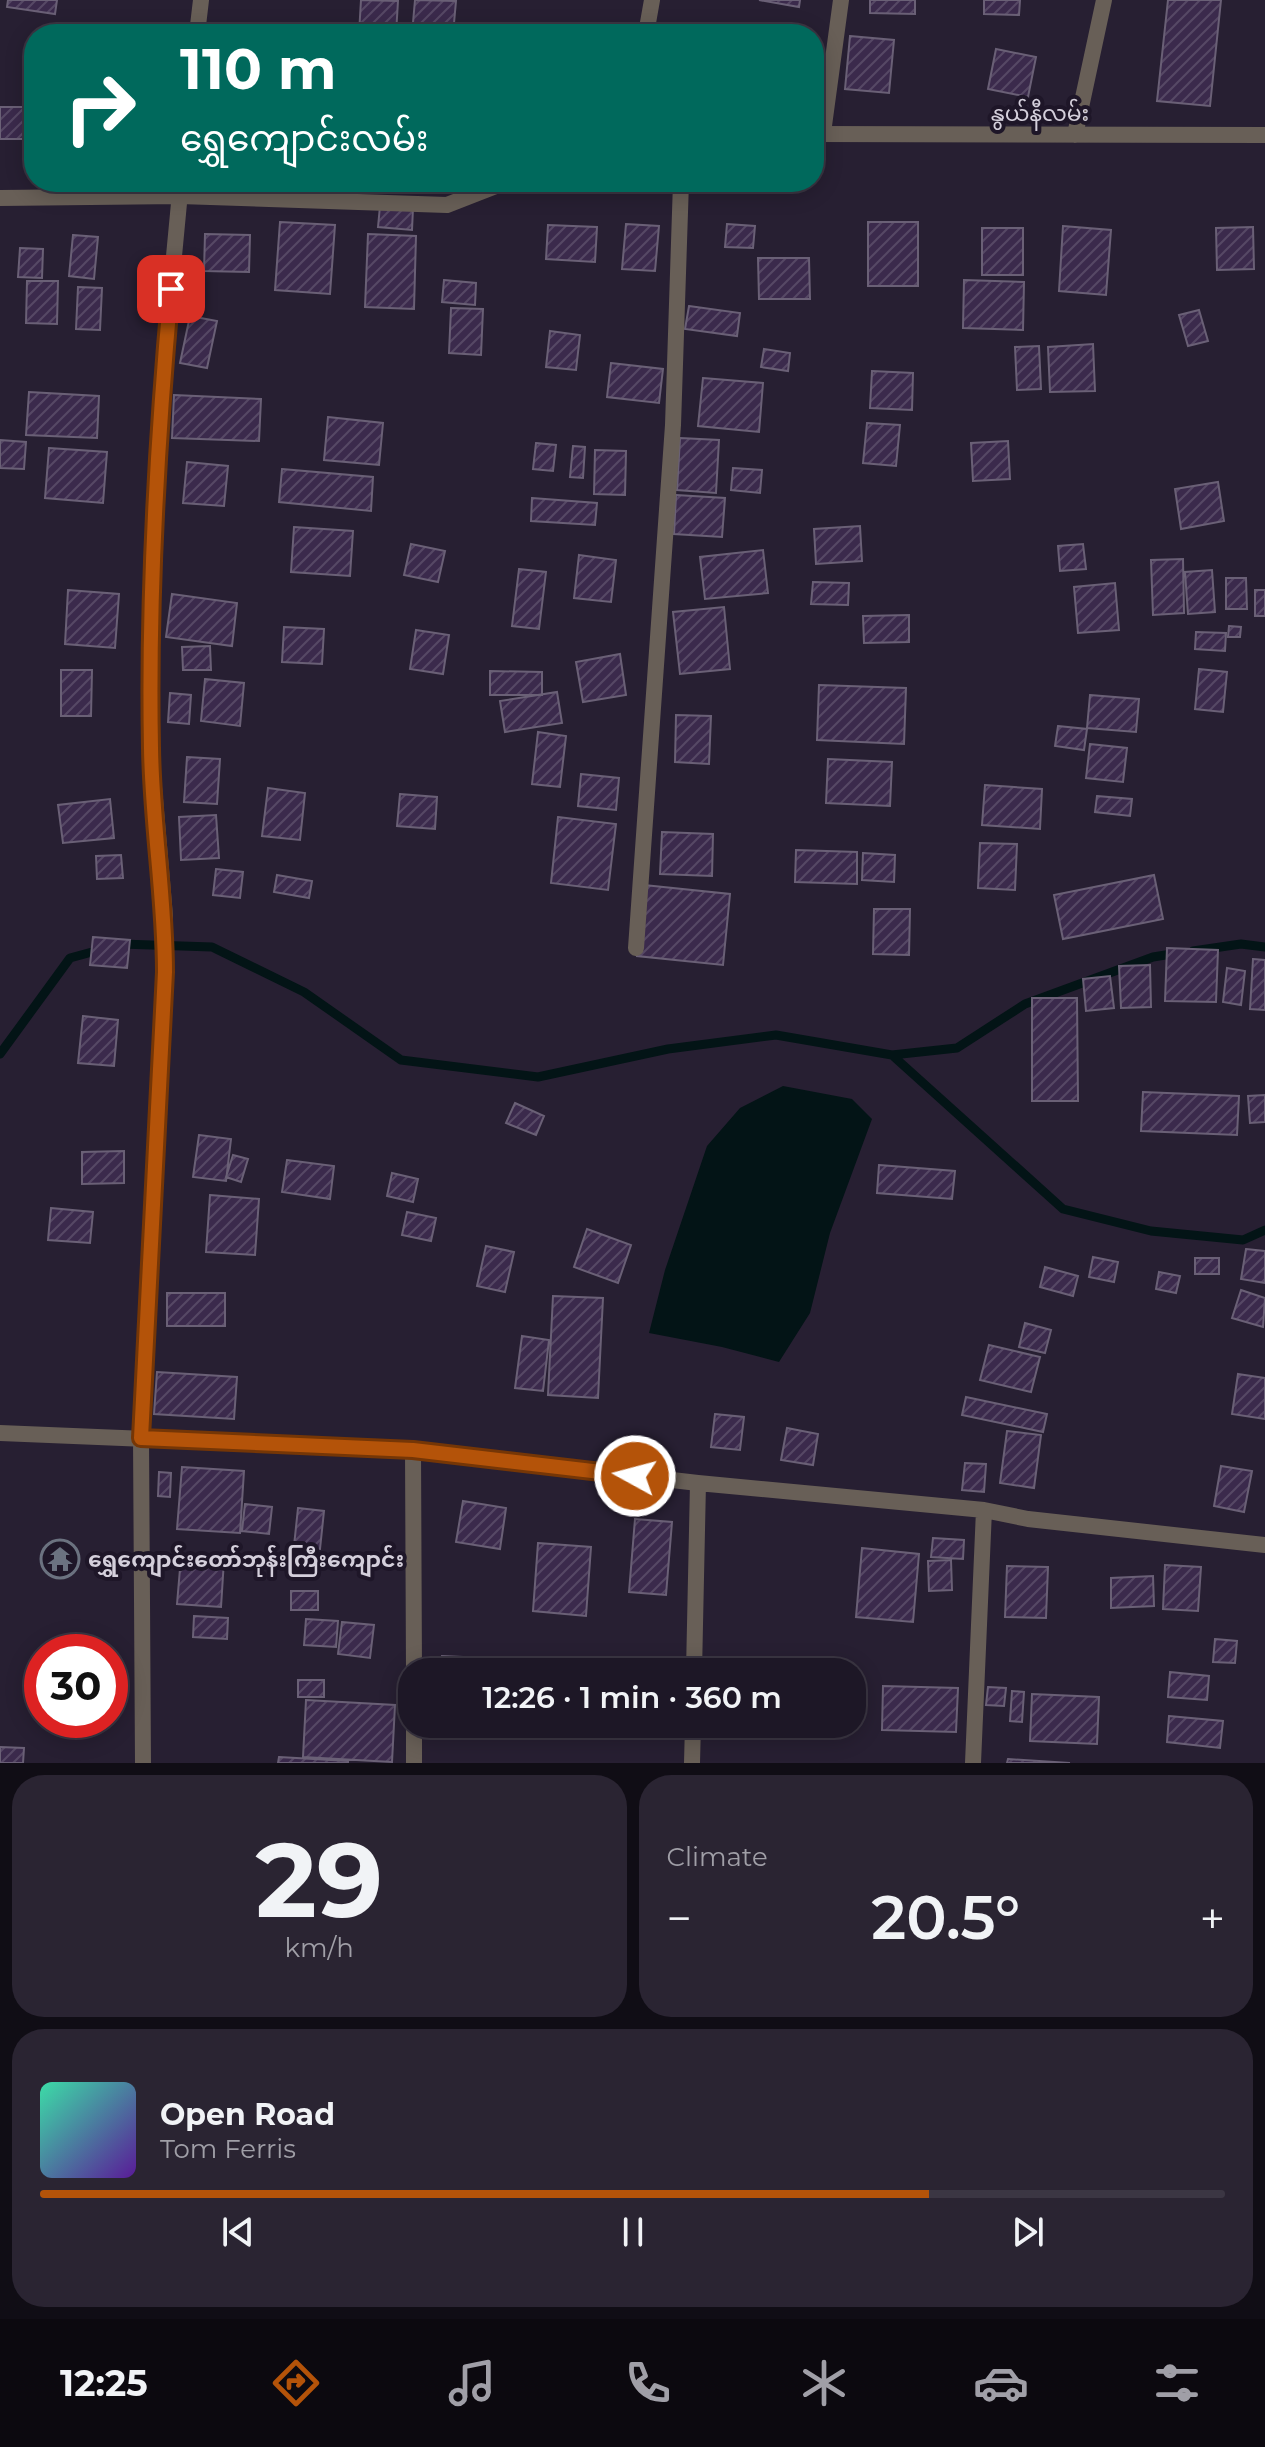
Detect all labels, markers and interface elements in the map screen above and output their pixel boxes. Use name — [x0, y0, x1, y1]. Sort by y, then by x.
text: 110 m — [180, 35, 337, 103]
icon: right — [48, 56, 152, 160]
street label: နွယ်နီလမ်း — [991, 98, 1089, 131]
text: ရွှေကျောင်းလမ်း — [180, 116, 429, 160]
pin — [137, 255, 205, 323]
icon: arrive — [149, 267, 193, 311]
position arrow — [593, 1434, 677, 1518]
temple icon: ရွှေကျောင်းတော်ဘုန်းကြီးကျောင်း — [39, 1538, 81, 1580]
place label: ရွှေကျောင်းတော်ဘုန်းကြီးကျောင်း — [88, 1544, 404, 1578]
speed limit sign: 30 — [24, 1634, 128, 1738]
text: 12:26 · 1 min · 360 m — [482, 1679, 782, 1716]
text: 29 — [255, 1816, 383, 1943]
text: Climate — [667, 1841, 768, 1873]
text: 20.5° — [871, 1881, 1020, 1954]
text: − — [667, 1891, 692, 1945]
text: + — [1200, 1891, 1225, 1945]
text: km/h — [285, 1932, 354, 1964]
text: Open Road — [160, 2096, 335, 2133]
text: Tom Ferris — [160, 2133, 296, 2165]
icon: previous — [216, 2210, 260, 2254]
icon: pause — [611, 2210, 655, 2254]
icon: next — [1006, 2210, 1050, 2254]
icon: directions — [268, 2355, 324, 2411]
icon: music — [444, 2355, 500, 2411]
icon: phone — [620, 2355, 676, 2411]
icon: climate — [796, 2355, 852, 2411]
icon: car — [973, 2355, 1029, 2411]
icon: filters — [1149, 2355, 1205, 2411]
text: 12:25 — [60, 2361, 148, 2405]

